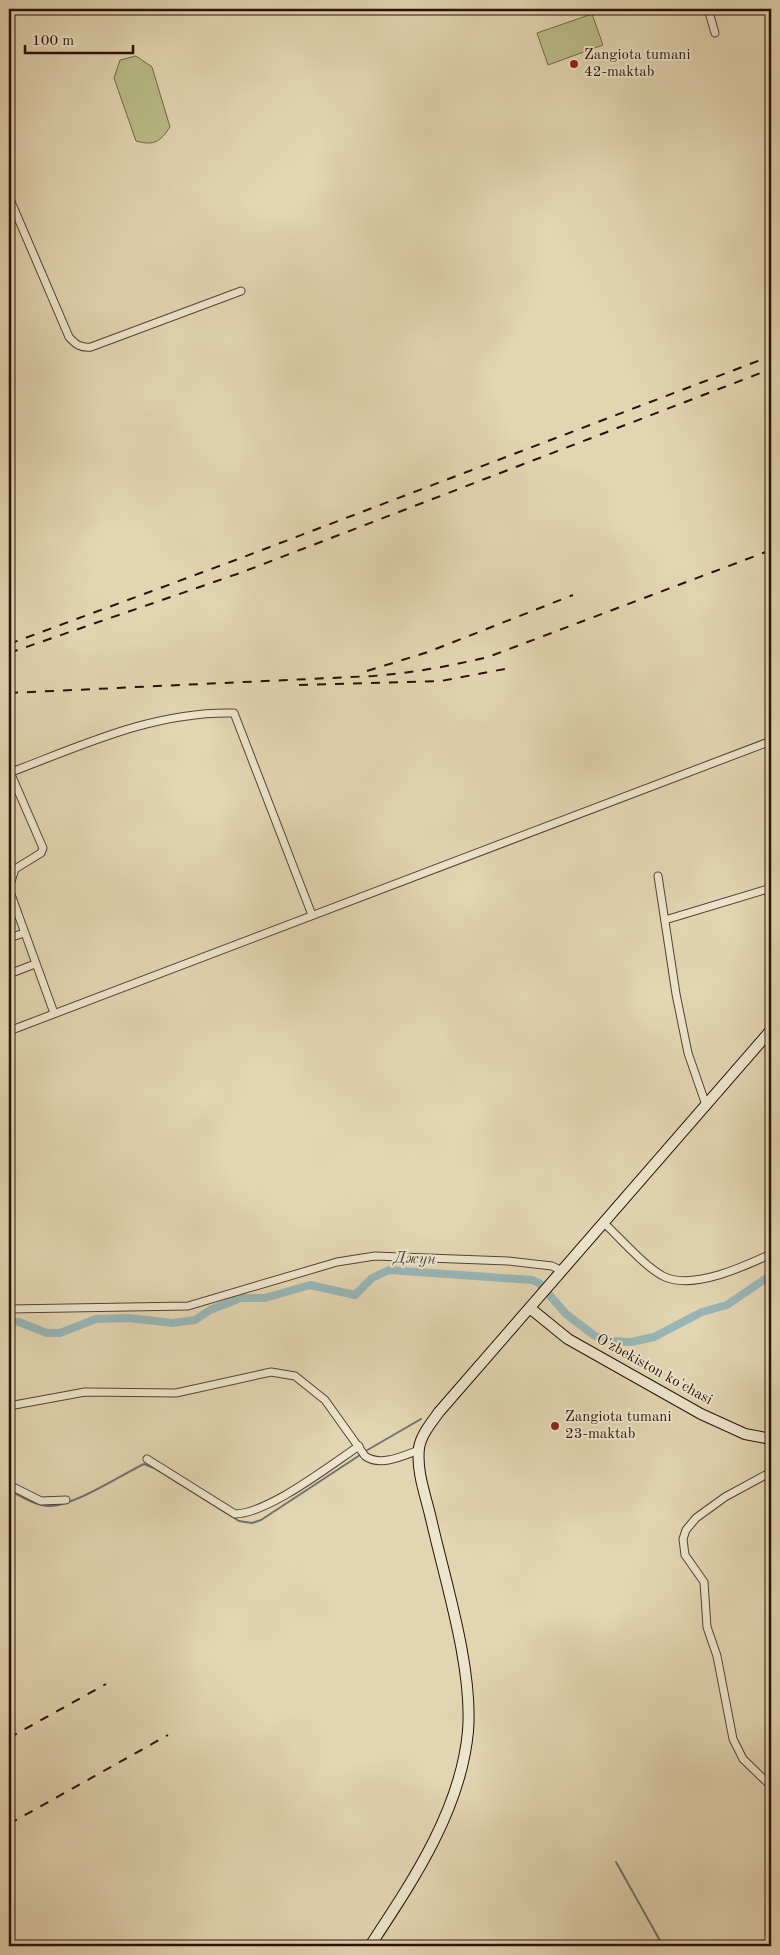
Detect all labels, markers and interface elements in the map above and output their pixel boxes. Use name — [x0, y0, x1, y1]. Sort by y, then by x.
scale bar — [25, 22, 132, 54]
text: 100 m — [32, 34, 74, 49]
place label: Zangiota tumani 42-maktab — [584, 48, 690, 80]
marker: Zangiota tumani 42-maktab — [568, 58, 580, 70]
water label: Джун — [392, 1250, 436, 1268]
street label: O'zbekiston ko'chasi — [593, 1332, 715, 1408]
place label: Zangiota tumani 23-maktab — [565, 1410, 671, 1442]
marker: Zangiota tumani 23-maktab — [549, 1420, 561, 1432]

